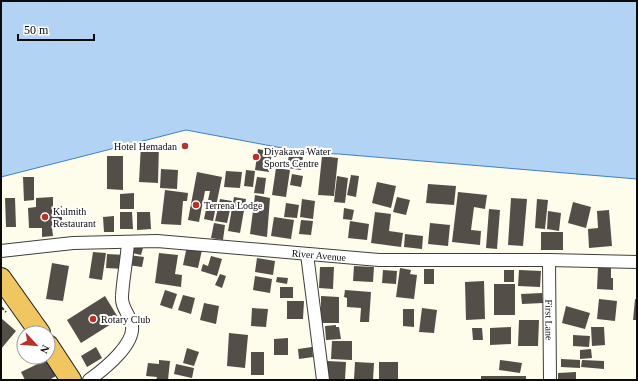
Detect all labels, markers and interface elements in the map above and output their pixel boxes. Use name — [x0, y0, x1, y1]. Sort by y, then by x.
scale bar — [18, 16, 94, 42]
text: 50 m — [24, 23, 49, 37]
place label: Hotel Hemadan — [114, 141, 177, 152]
marker: Hotel Hemadan — [180, 141, 190, 151]
place label: Diyakawa Water Sports Centre — [264, 146, 331, 169]
marker: Diyakawa Water Sports Centre — [251, 152, 261, 162]
marker: Terrena Lodge — [191, 200, 201, 210]
place label: Terrena Lodge — [204, 200, 263, 211]
place label: Kulmith Restaurant — [53, 206, 96, 229]
marker: Kulmith Restaurant — [40, 212, 50, 222]
street label: River Avenue — [291, 248, 347, 263]
street label: First Lane — [543, 300, 555, 341]
marker: Rotary Club — [88, 314, 98, 324]
place label: Rotary Club — [101, 314, 150, 325]
north arrow — [16, 325, 56, 365]
text: N — [38, 343, 52, 356]

